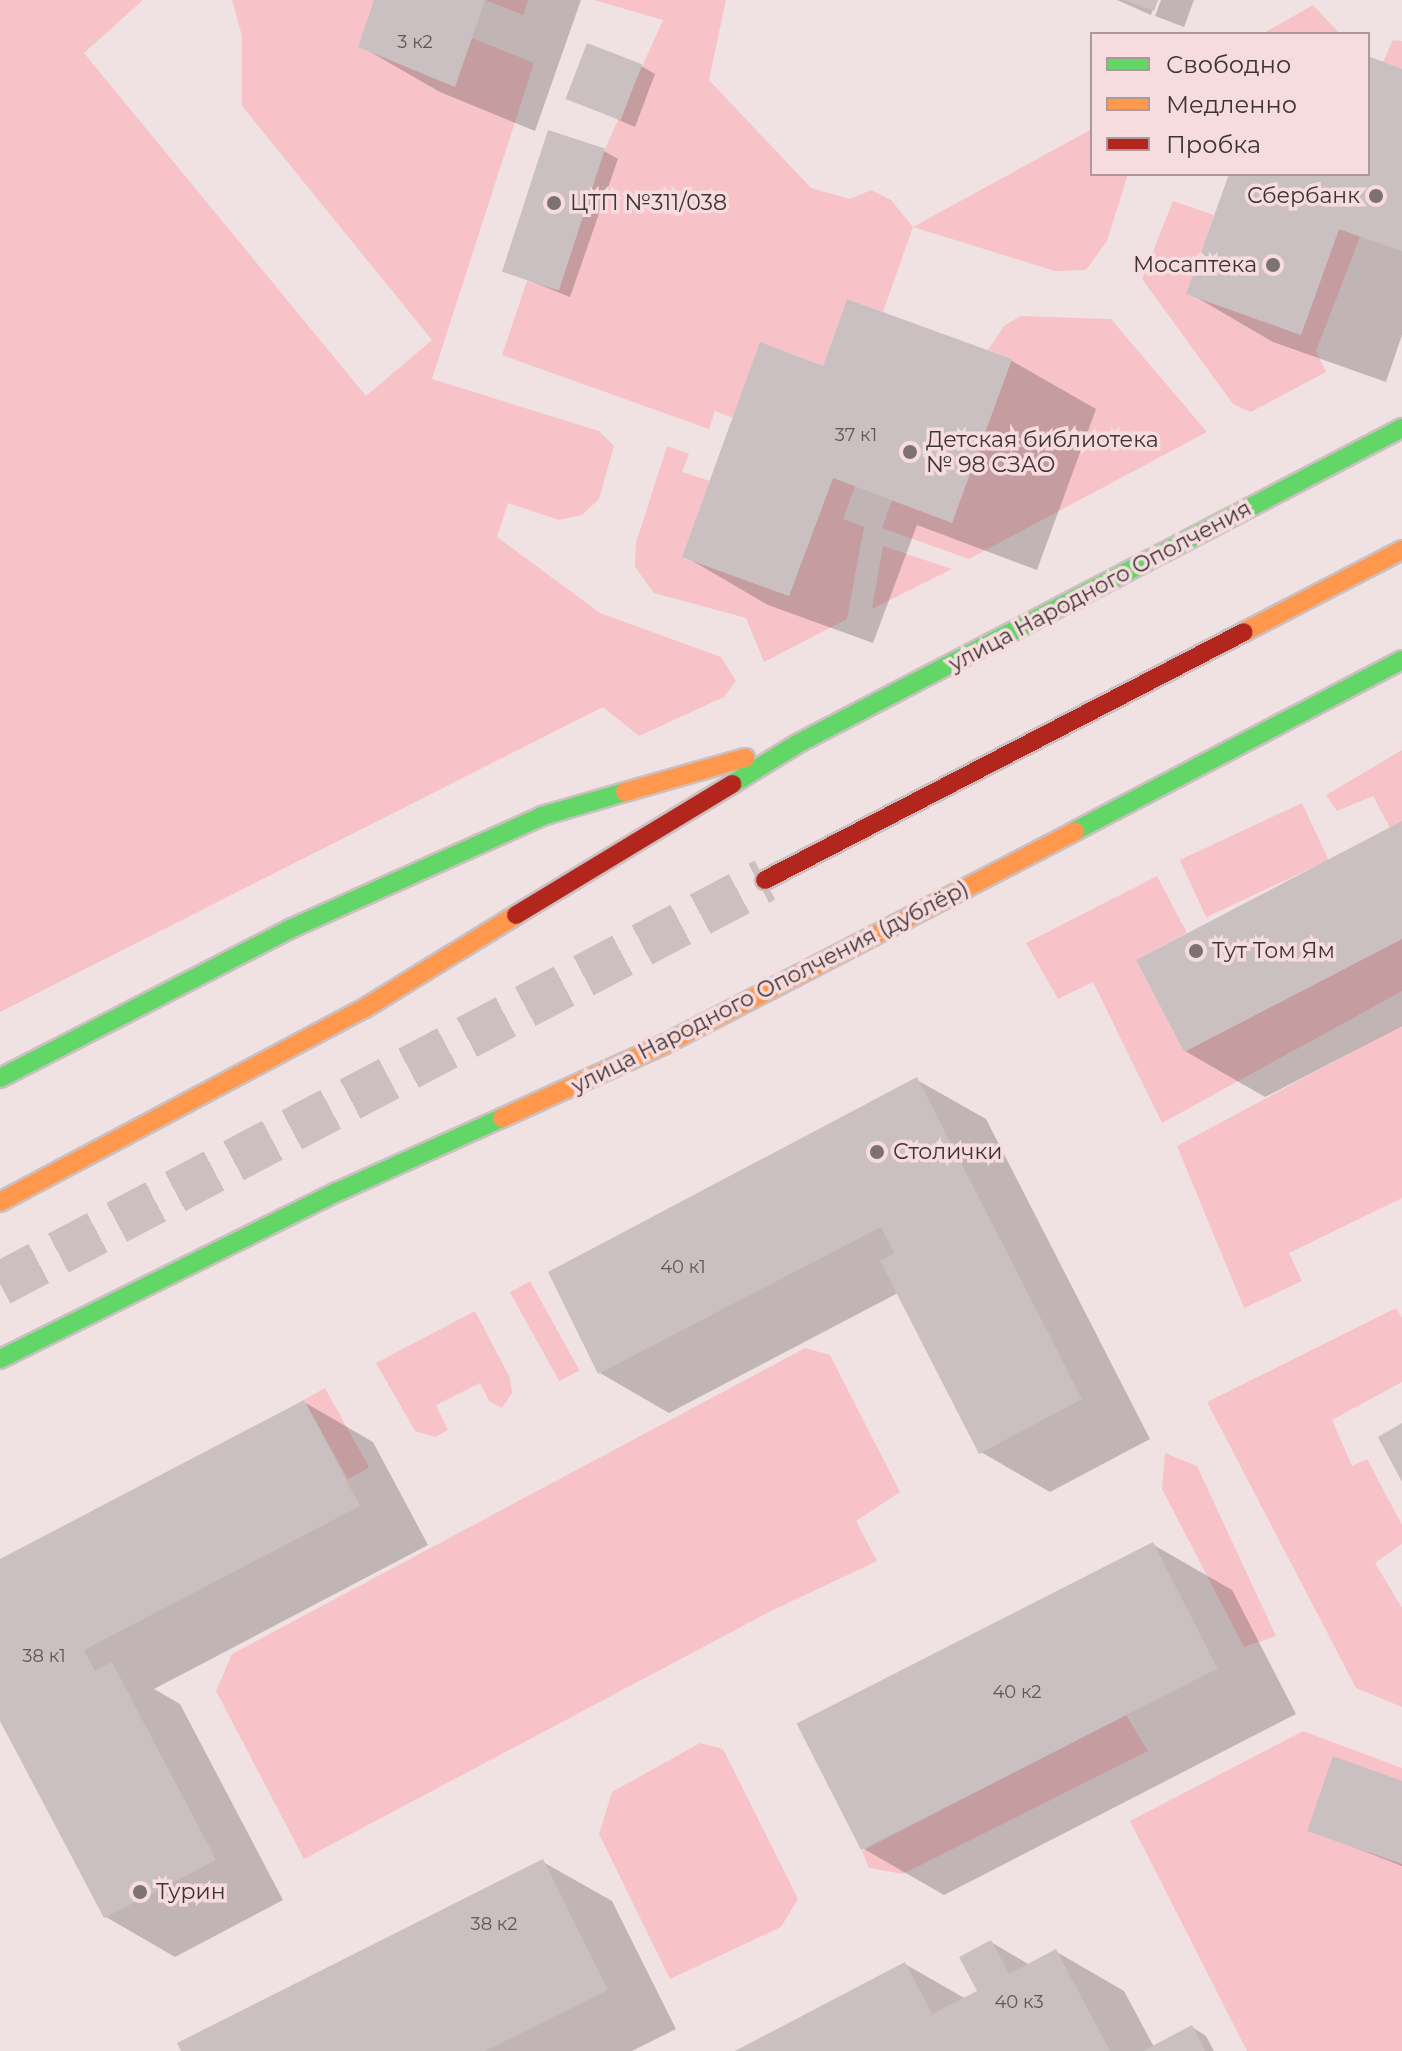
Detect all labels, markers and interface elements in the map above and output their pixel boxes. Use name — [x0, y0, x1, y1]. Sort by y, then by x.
house number: 3 к2 — [397, 31, 433, 53]
legend — [1090, 32, 1370, 176]
text: Свободно — [1166, 50, 1291, 79]
text: Медленно — [1166, 90, 1297, 119]
text: Пробка — [1166, 130, 1261, 159]
place label: Сбербанк — [1247, 183, 1360, 209]
marker: Сбербанк — [1367, 187, 1385, 205]
place label: ЦТП №311/038 — [570, 190, 727, 216]
marker: ЦТП №311/038 — [545, 194, 563, 212]
place label: Мосаптека — [1133, 252, 1257, 278]
marker: Мосаптека — [1264, 256, 1282, 274]
house number: 37 к1 — [835, 424, 877, 446]
place label: Детская библиотека № 98 СЗАО — [926, 426, 1159, 478]
marker: Детская библиотека № 98 СЗАО — [901, 443, 919, 461]
street label: улица Народного Ополчения — [944, 495, 1256, 677]
street label: улица Народного Ополчения (дублёр) — [567, 875, 973, 1099]
place label: Тут Том Ям — [1212, 938, 1335, 964]
marker: Тут Том Ям — [1187, 942, 1205, 960]
place label: Столички — [893, 1139, 1002, 1165]
marker: Столички — [868, 1143, 886, 1161]
house number: 40 к1 — [660, 1256, 706, 1278]
house number: 38 к1 — [22, 1645, 66, 1667]
house number: 40 к2 — [992, 1681, 1042, 1703]
place label: Турин — [156, 1879, 226, 1905]
marker: Турин — [131, 1883, 149, 1901]
house number: 38 к2 — [471, 1913, 517, 1935]
house number: 40 к3 — [994, 1991, 1044, 2013]

